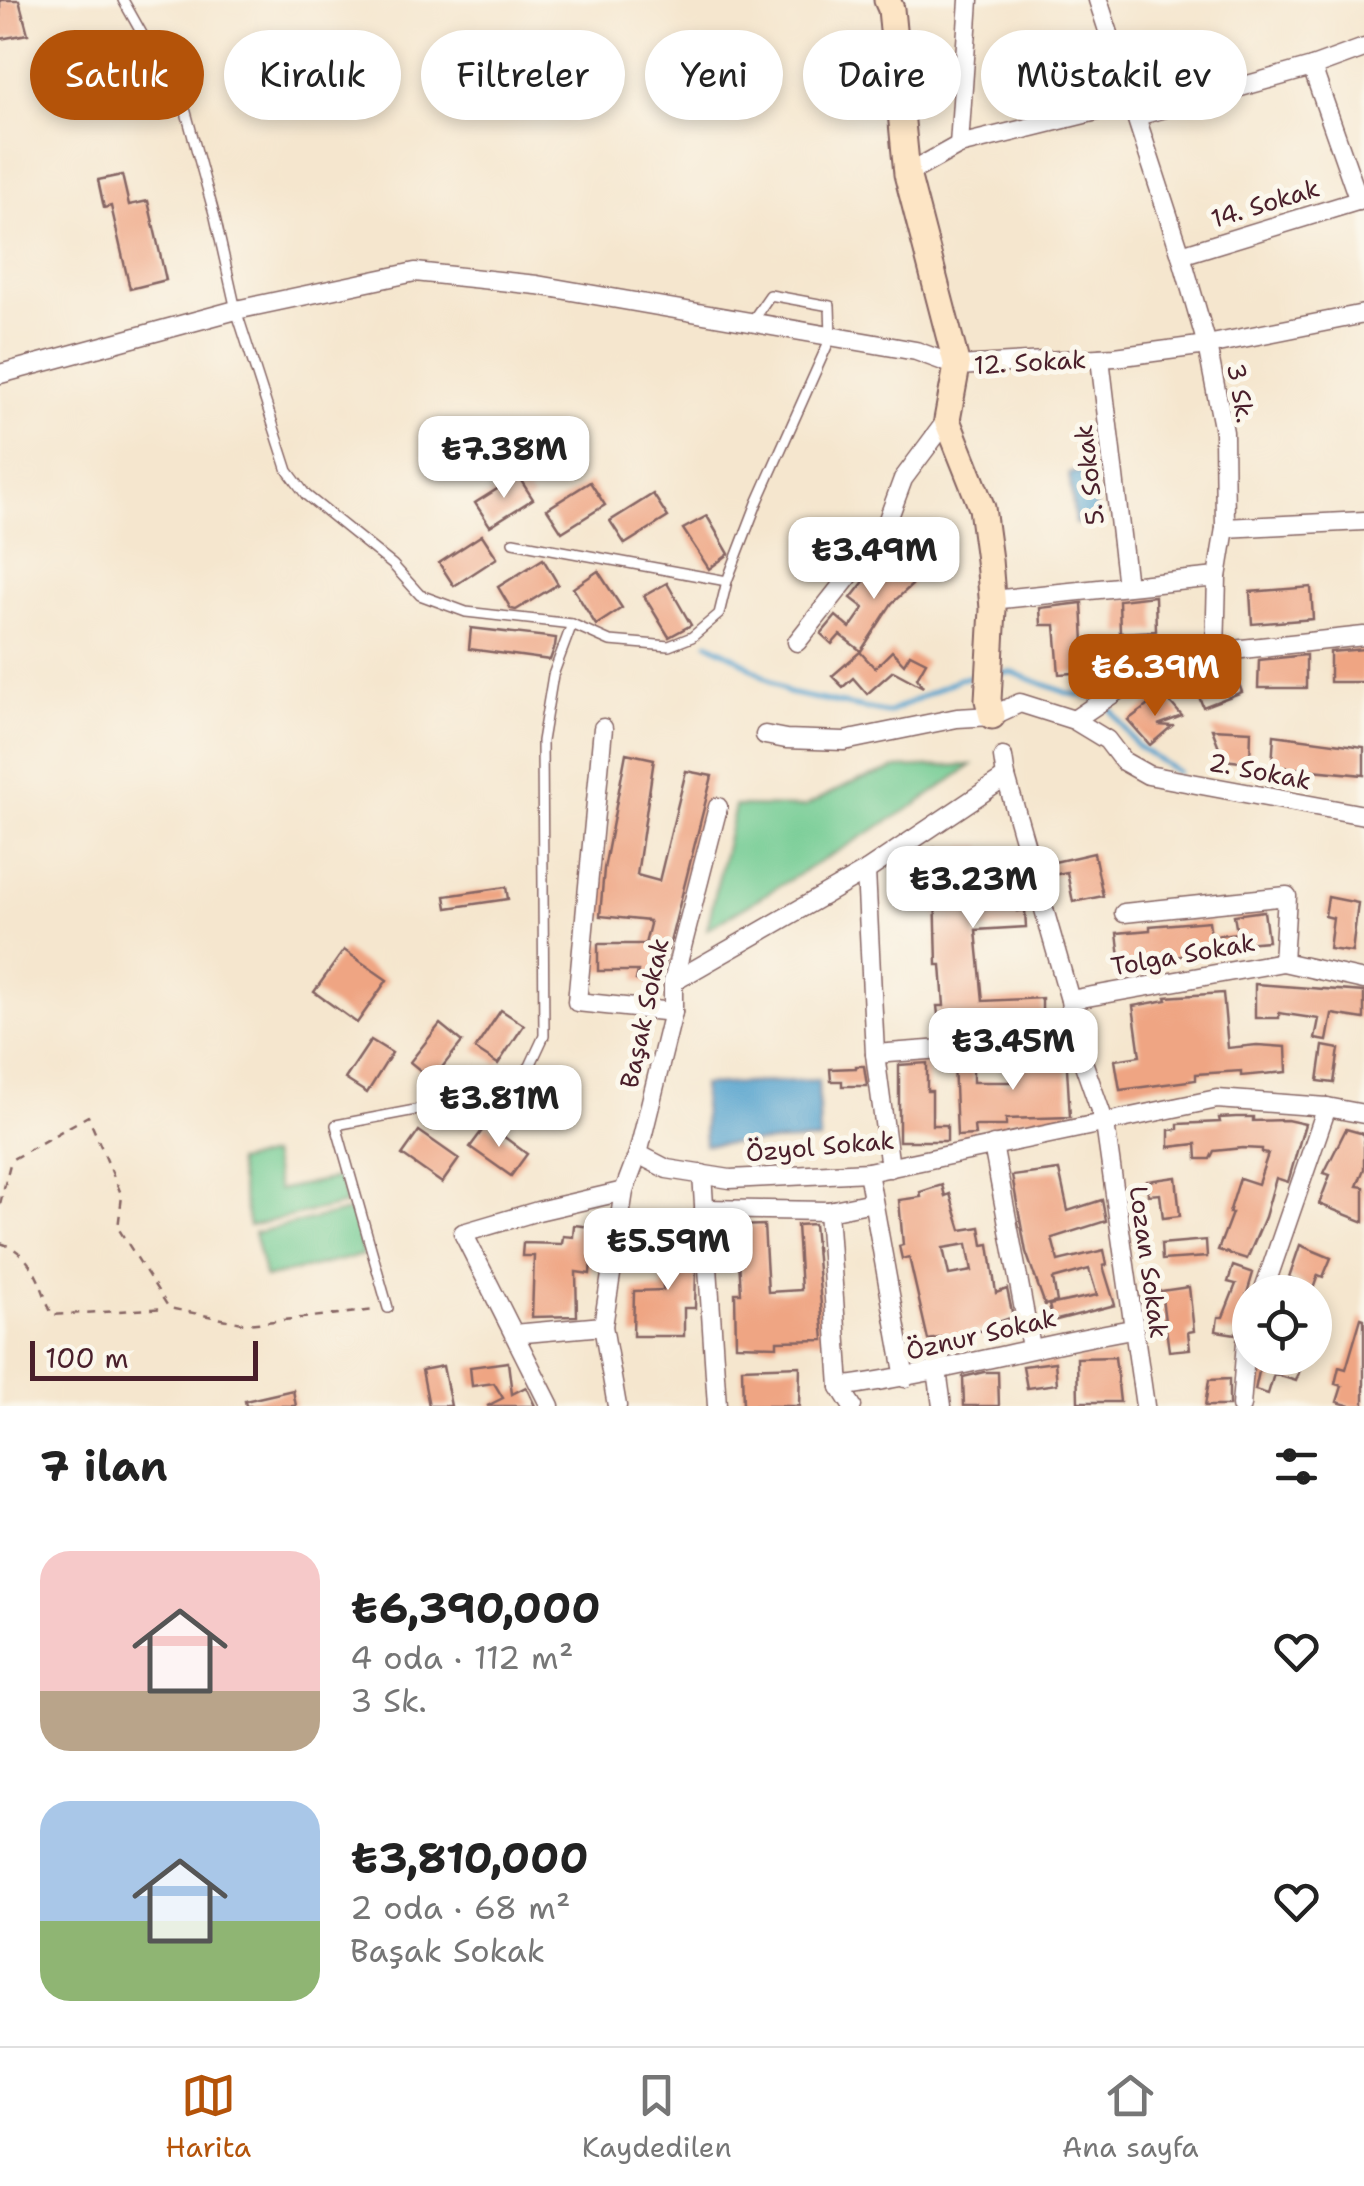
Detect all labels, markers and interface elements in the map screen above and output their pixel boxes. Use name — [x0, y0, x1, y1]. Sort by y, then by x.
chip: Satılık — [30, 30, 204, 120]
chip: Kiralık — [224, 30, 401, 120]
chip: Filtreler — [421, 30, 625, 120]
chip: Yeni — [645, 30, 783, 120]
chip: Daire — [803, 30, 961, 120]
chip: Müstakil ev — [981, 30, 1247, 120]
street label: 14. Sokak — [1207, 170, 1323, 236]
street label: 12. Sokak — [973, 342, 1087, 382]
street label: 3 Sk. — [1219, 361, 1263, 425]
pin: ₺7.38M — [423, 416, 585, 501]
street label: 5. Sokak — [1066, 423, 1112, 527]
text: ₺7.38M — [440, 427, 568, 470]
pin: ₺3.49M — [793, 517, 955, 602]
text: ₺3.49M — [810, 528, 938, 571]
pin: ₺6.39M — [1074, 634, 1236, 719]
text: ₺6.39M — [1090, 645, 1220, 688]
street label: 2. Sokak — [1206, 744, 1314, 798]
pin: ₺3.23M — [892, 846, 1054, 931]
text: ₺3.23M — [908, 857, 1038, 900]
street label: Tolga Sokak — [1108, 925, 1258, 983]
street label: Başak Sokak — [612, 935, 676, 1091]
pin: ₺3.45M — [932, 1008, 1094, 1093]
text: ₺3.45M — [951, 1019, 1075, 1062]
pin: ₺3.81M — [418, 1065, 580, 1150]
text: ₺3.81M — [439, 1076, 559, 1119]
street label: Özyol Sokak — [744, 1123, 896, 1169]
street label: Lozan Sokak — [1121, 1184, 1177, 1340]
pin: ₺5.59M — [587, 1208, 749, 1293]
text: ₺5.59M — [606, 1219, 730, 1262]
map controls — [1232, 1275, 1332, 1375]
button: locate — [1232, 1275, 1332, 1375]
street label: Öznur Sokak — [902, 1300, 1060, 1368]
scale bar — [30, 1336, 258, 1380]
text: 100 m — [45, 1339, 129, 1377]
text: 7 ilan — [40, 1438, 168, 1494]
icon: filters — [1269, 1439, 1324, 1494]
text: ₺6,390,000 — [350, 1580, 601, 1636]
icon: home — [120, 1591, 240, 1711]
icon: heart — [1269, 1624, 1324, 1679]
text: 4 oda · 112 m² — [350, 1636, 573, 1679]
text: 3 Sk. — [350, 1679, 427, 1722]
text: ₺3,810,000 — [350, 1830, 589, 1886]
icon: home — [120, 1841, 240, 1961]
icon: heart — [1269, 1874, 1324, 1929]
text: 2 oda · 68 m² — [350, 1886, 570, 1929]
text: Başak Sokak — [350, 1929, 545, 1972]
tab: Harita — [165, 2068, 251, 2166]
tab: Kaydedilen — [582, 2068, 732, 2166]
tab: Ana sayfa — [1062, 2068, 1199, 2166]

